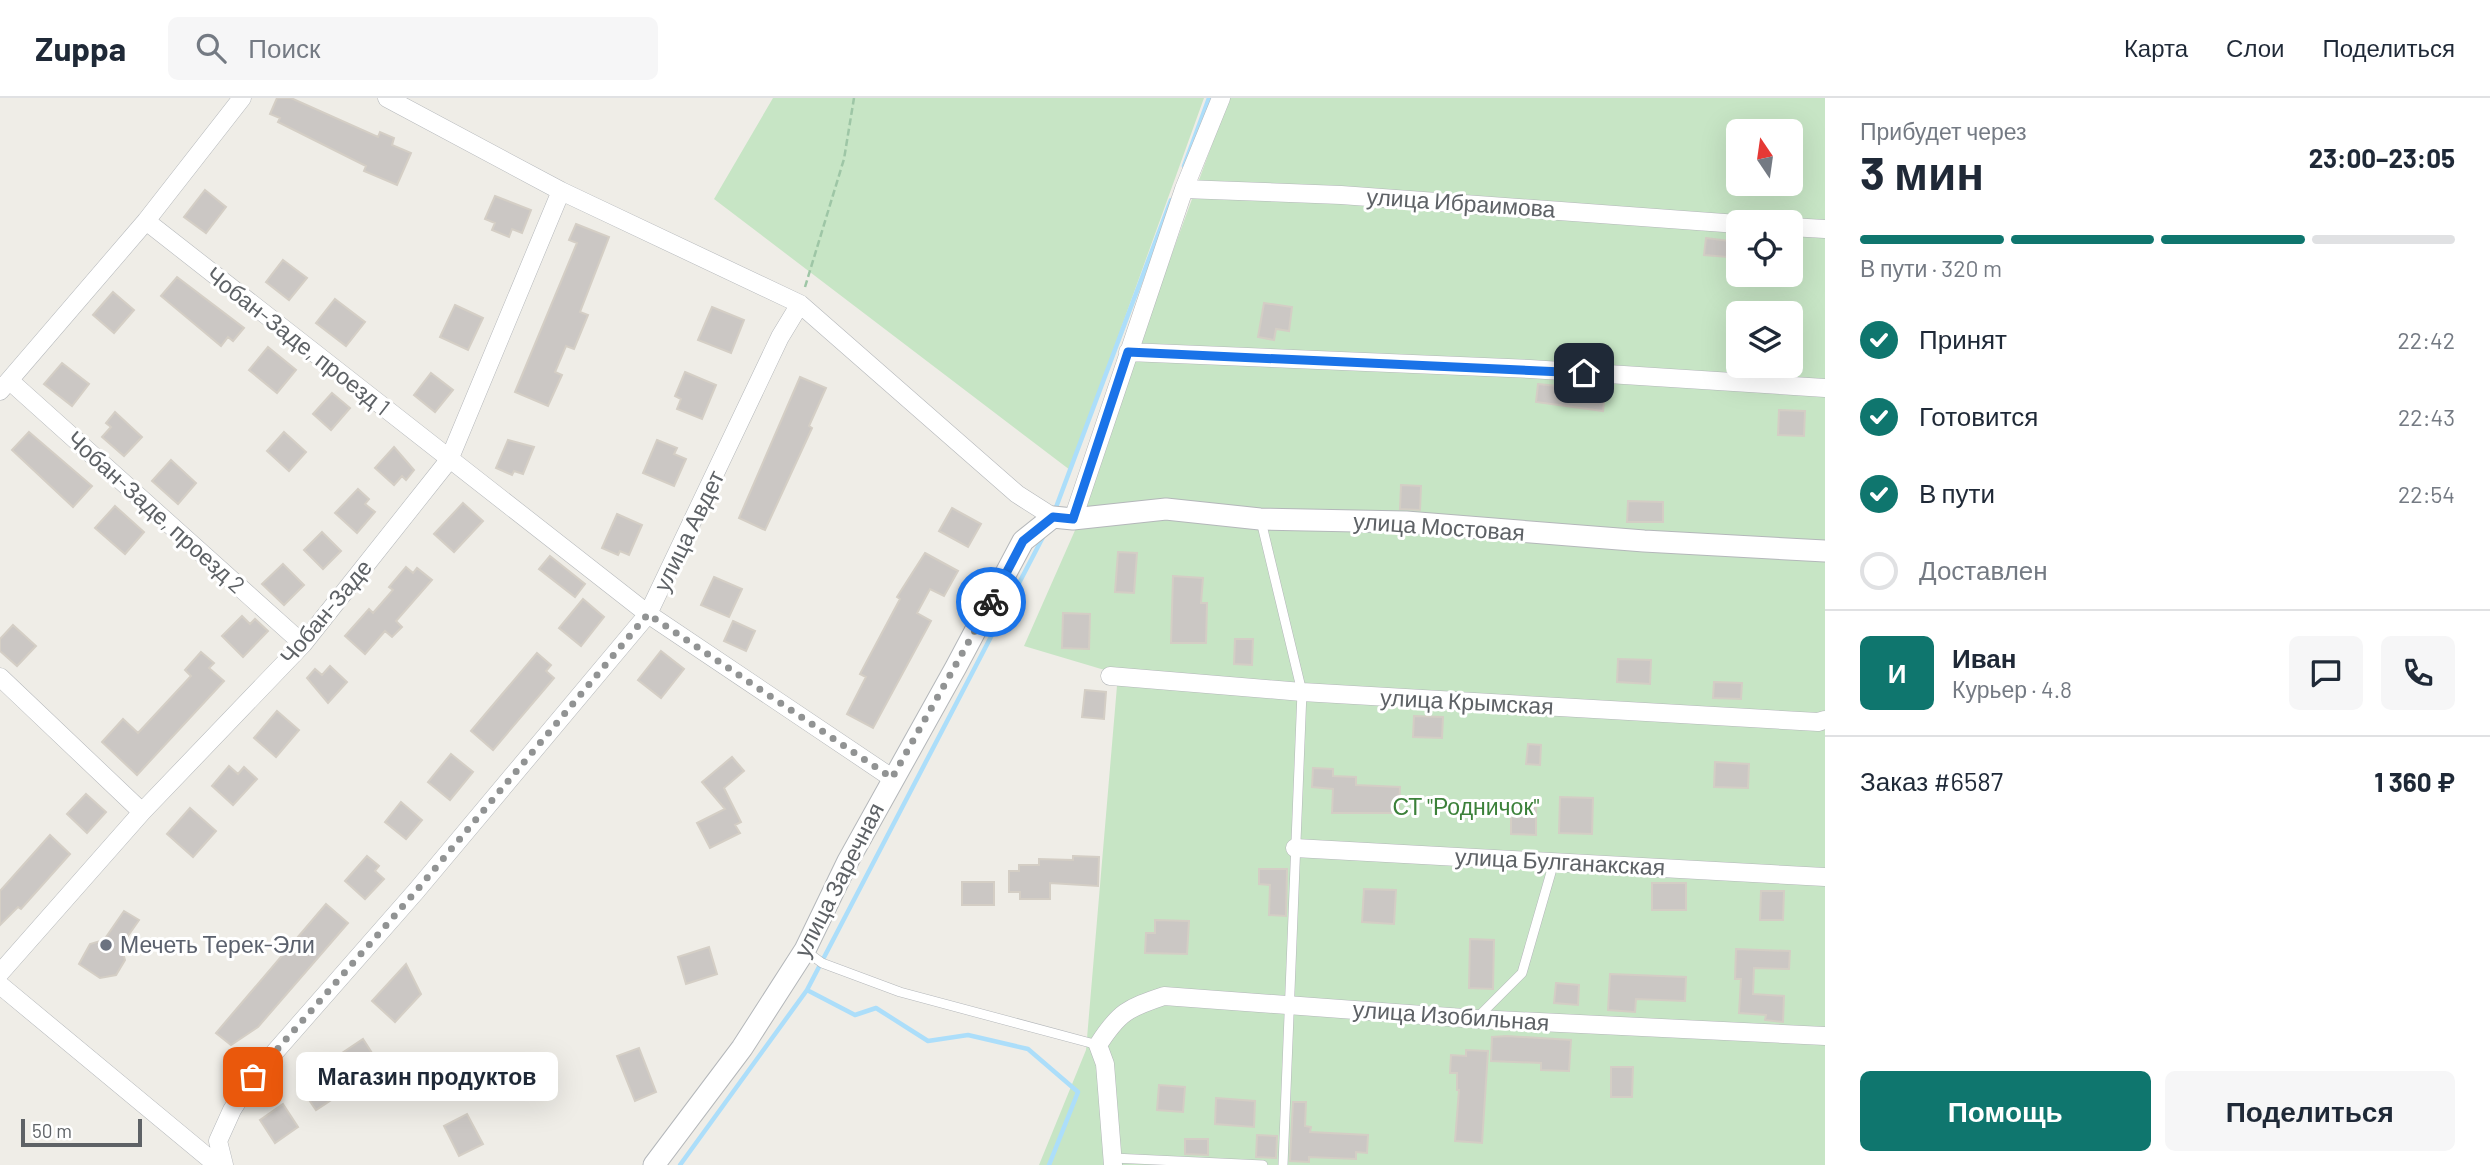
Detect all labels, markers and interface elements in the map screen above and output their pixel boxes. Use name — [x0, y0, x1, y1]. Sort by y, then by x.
search box — [168, 17, 658, 80]
text: Zuppa — [35, 28, 126, 68]
icon: search — [192, 29, 230, 67]
text: Поиск — [248, 32, 320, 63]
text: Карта — [2124, 33, 2188, 62]
text: Слои — [2226, 33, 2284, 62]
text: Поделиться — [2322, 33, 2455, 62]
text: Прибудет через — [1860, 117, 2027, 145]
north arrow — [1726, 119, 1802, 196]
map controls — [1726, 119, 1803, 378]
text: 23:00–23:05 — [2309, 142, 2455, 173]
text: 3 мин — [1860, 144, 1984, 199]
street label: улица Ибраимова — [1366, 181, 1557, 223]
button: locate — [1726, 210, 1803, 287]
text: В пути · 320 m — [1860, 254, 2002, 282]
street label: Чобан-Заде, проезд 1 — [201, 260, 396, 421]
button: layers — [1726, 301, 1803, 378]
icon: check — [1860, 321, 1898, 359]
text: Принят — [1919, 323, 2007, 354]
text: 22:42 — [2398, 326, 2455, 354]
pin — [1554, 343, 1614, 403]
icon: home — [1565, 354, 1603, 392]
icon: check — [1860, 398, 1898, 436]
text: Готовится — [1919, 400, 2038, 431]
text: 22:43 — [2398, 403, 2455, 431]
street label: Чобан-Заде, проезд 2 — [62, 424, 251, 598]
street label: улица Авдет — [647, 465, 730, 596]
icon: check — [1860, 475, 1898, 513]
text: В пути — [1919, 477, 1995, 508]
text: 22:54 — [2398, 480, 2455, 508]
street label: улица Мостовая — [1352, 506, 1526, 546]
street label: Чобан-Заде — [273, 553, 377, 669]
text: Доставлен — [1919, 554, 2048, 585]
courier — [956, 567, 1026, 637]
icon: bike — [972, 583, 1010, 621]
button: chat — [2289, 636, 2363, 710]
button: phone — [2381, 636, 2455, 710]
text: Иван — [1952, 642, 2017, 673]
text: И — [1888, 657, 1906, 688]
text: Курьер · 4.8 — [1952, 675, 2072, 703]
street label: улица Крымская — [1380, 682, 1555, 720]
text: Заказ #6587 — [1860, 765, 2003, 796]
text: 1 360 ₽ — [2374, 766, 2455, 797]
park label: СТ "Родничок" — [1392, 792, 1540, 820]
street label: улица Заречная — [787, 798, 889, 961]
street label: улица Булганакская — [1454, 842, 1666, 880]
place label: Мечеть Терек-Эли — [120, 930, 315, 958]
marker: Мечеть Терек-Эли — [98, 937, 114, 953]
street label: улица Изобильная — [1352, 994, 1550, 1036]
pin — [223, 1047, 283, 1107]
callout: Магазин продуктов — [295, 1052, 558, 1102]
icon: bag — [234, 1058, 272, 1096]
text: Магазин продуктов — [318, 1062, 536, 1090]
button: Помощь — [1860, 1071, 2151, 1151]
button: Поделиться — [2165, 1071, 2455, 1151]
scale bar — [21, 1116, 142, 1148]
text: 50 m — [32, 1119, 72, 1142]

